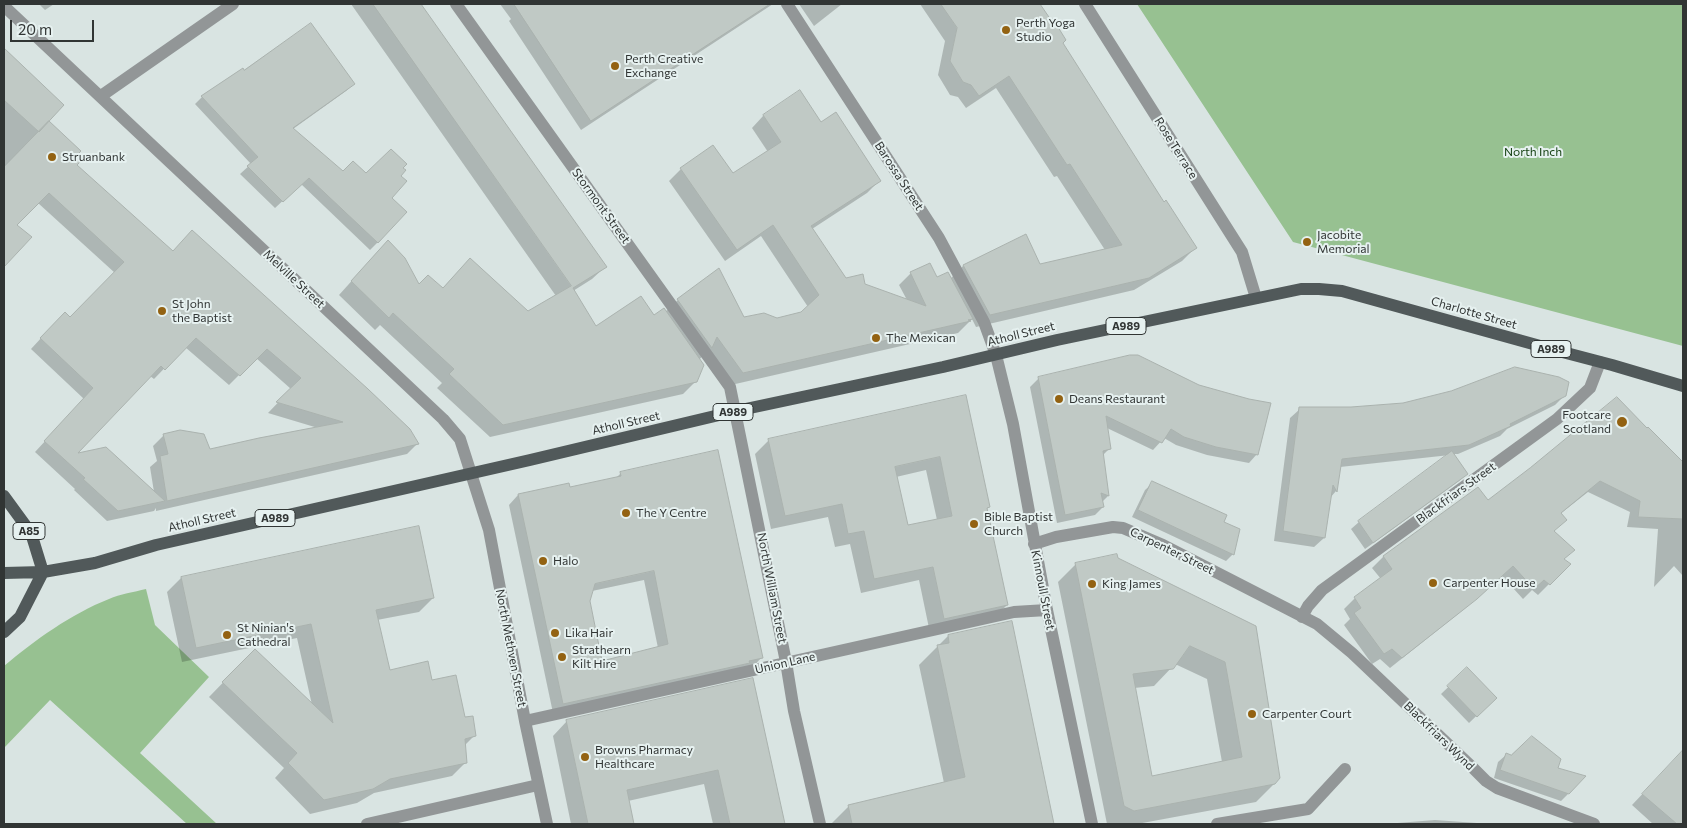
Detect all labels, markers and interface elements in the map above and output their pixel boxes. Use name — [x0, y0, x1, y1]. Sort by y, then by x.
scale bar — [12, 10, 96, 42]
place label: Perth Yoga Studio — [1016, 16, 1075, 44]
text: 20 m — [18, 20, 52, 38]
marker: Perth Yoga Studio — [1000, 24, 1012, 36]
place label: Perth Creative Exchange — [625, 52, 703, 80]
marker: Perth Creative Exchange — [609, 60, 621, 72]
street label: Rose Terrace — [1151, 115, 1201, 181]
street label: Barossa Street — [871, 139, 927, 213]
park label: North Inch — [1504, 145, 1562, 159]
place label: Struanbank — [62, 150, 125, 164]
marker: Struanbank — [46, 151, 58, 163]
street label: Stormont Street — [569, 166, 633, 246]
place label: Jacobite Memorial — [1317, 228, 1370, 256]
marker: Jacobite Memorial — [1301, 236, 1313, 248]
street label: Melville Street — [260, 247, 328, 311]
street label: Charlotte Street — [1429, 294, 1519, 332]
place label: St John the Baptist — [172, 297, 232, 325]
marker: St John the Baptist — [156, 305, 168, 317]
road number: A989 — [1106, 318, 1146, 334]
street label: Atholl Street — [986, 319, 1056, 349]
place label: The Mexican — [886, 331, 956, 345]
marker: The Mexican — [870, 332, 882, 344]
road number: A989 — [1531, 340, 1571, 358]
place label: Deans Restaurant — [1069, 392, 1165, 406]
marker: Deans Restaurant — [1053, 393, 1065, 405]
road number: A989 — [713, 404, 753, 421]
street label: Atholl Street — [591, 408, 661, 438]
place label: Footcare Scotland — [1562, 408, 1611, 436]
marker: Footcare Scotland — [1615, 415, 1629, 429]
street label: Blackfriars Street — [1413, 459, 1499, 527]
street label: Atholl Street — [167, 505, 237, 535]
place label: The Y Centre — [636, 506, 707, 520]
marker: The Y Centre — [620, 507, 632, 519]
road number: A989 — [255, 509, 295, 526]
place label: Bible Baptist Church — [984, 510, 1053, 538]
marker: Bible Baptist Church — [968, 518, 980, 530]
road number: A85 — [13, 522, 45, 540]
street label: Carpenter Street — [1128, 524, 1216, 578]
street label: North William Street — [754, 531, 790, 645]
street label: Kinnoull Street — [1028, 549, 1058, 631]
place label: Halo — [553, 554, 578, 568]
marker: Halo — [537, 555, 549, 567]
place label: Carpenter House — [1443, 576, 1536, 590]
place label: King James — [1102, 577, 1161, 591]
marker: Carpenter House — [1427, 577, 1439, 589]
marker: King James — [1086, 578, 1098, 590]
street label: North Methven Street — [492, 588, 530, 708]
place label: St Ninian's Cathedral — [237, 621, 294, 649]
place label: Lika Hair — [565, 626, 613, 640]
marker: Lika Hair — [549, 627, 561, 639]
marker: St Ninian's Cathedral — [221, 629, 233, 641]
place label: Strathearn Kilt Hire — [572, 643, 631, 671]
street label: Union Lane — [753, 649, 817, 677]
marker: Strathearn Kilt Hire — [556, 651, 568, 663]
street label: Blackfriars Wynd — [1401, 699, 1477, 773]
place label: Carpenter Court — [1262, 707, 1352, 721]
marker: Carpenter Court — [1246, 708, 1258, 720]
place label: Browns Pharmacy Healthcare — [595, 743, 693, 771]
marker: Browns Pharmacy Healthcare — [579, 751, 591, 763]

